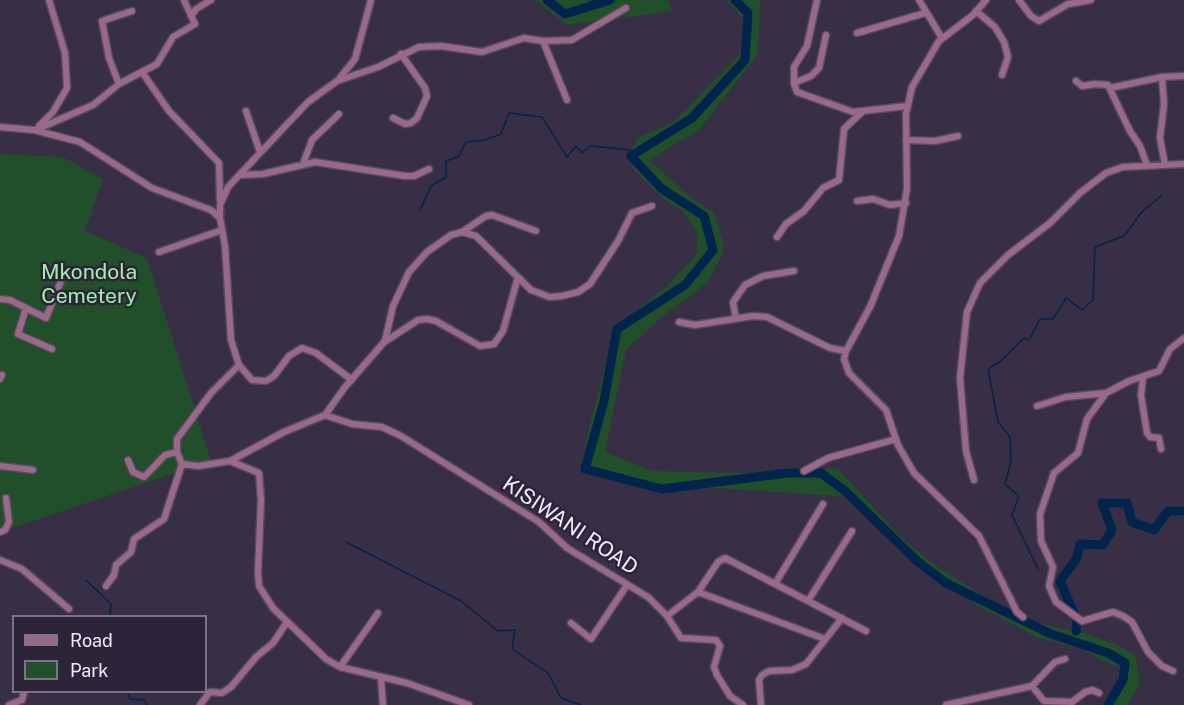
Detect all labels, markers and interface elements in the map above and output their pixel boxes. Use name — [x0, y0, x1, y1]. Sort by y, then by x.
park label: Mkondola Cemetery — [41, 260, 137, 310]
street label: KISIWANI ROAD — [498, 471, 642, 581]
legend — [12, 615, 207, 693]
text: Road — [70, 630, 113, 651]
text: Park — [70, 660, 108, 681]

